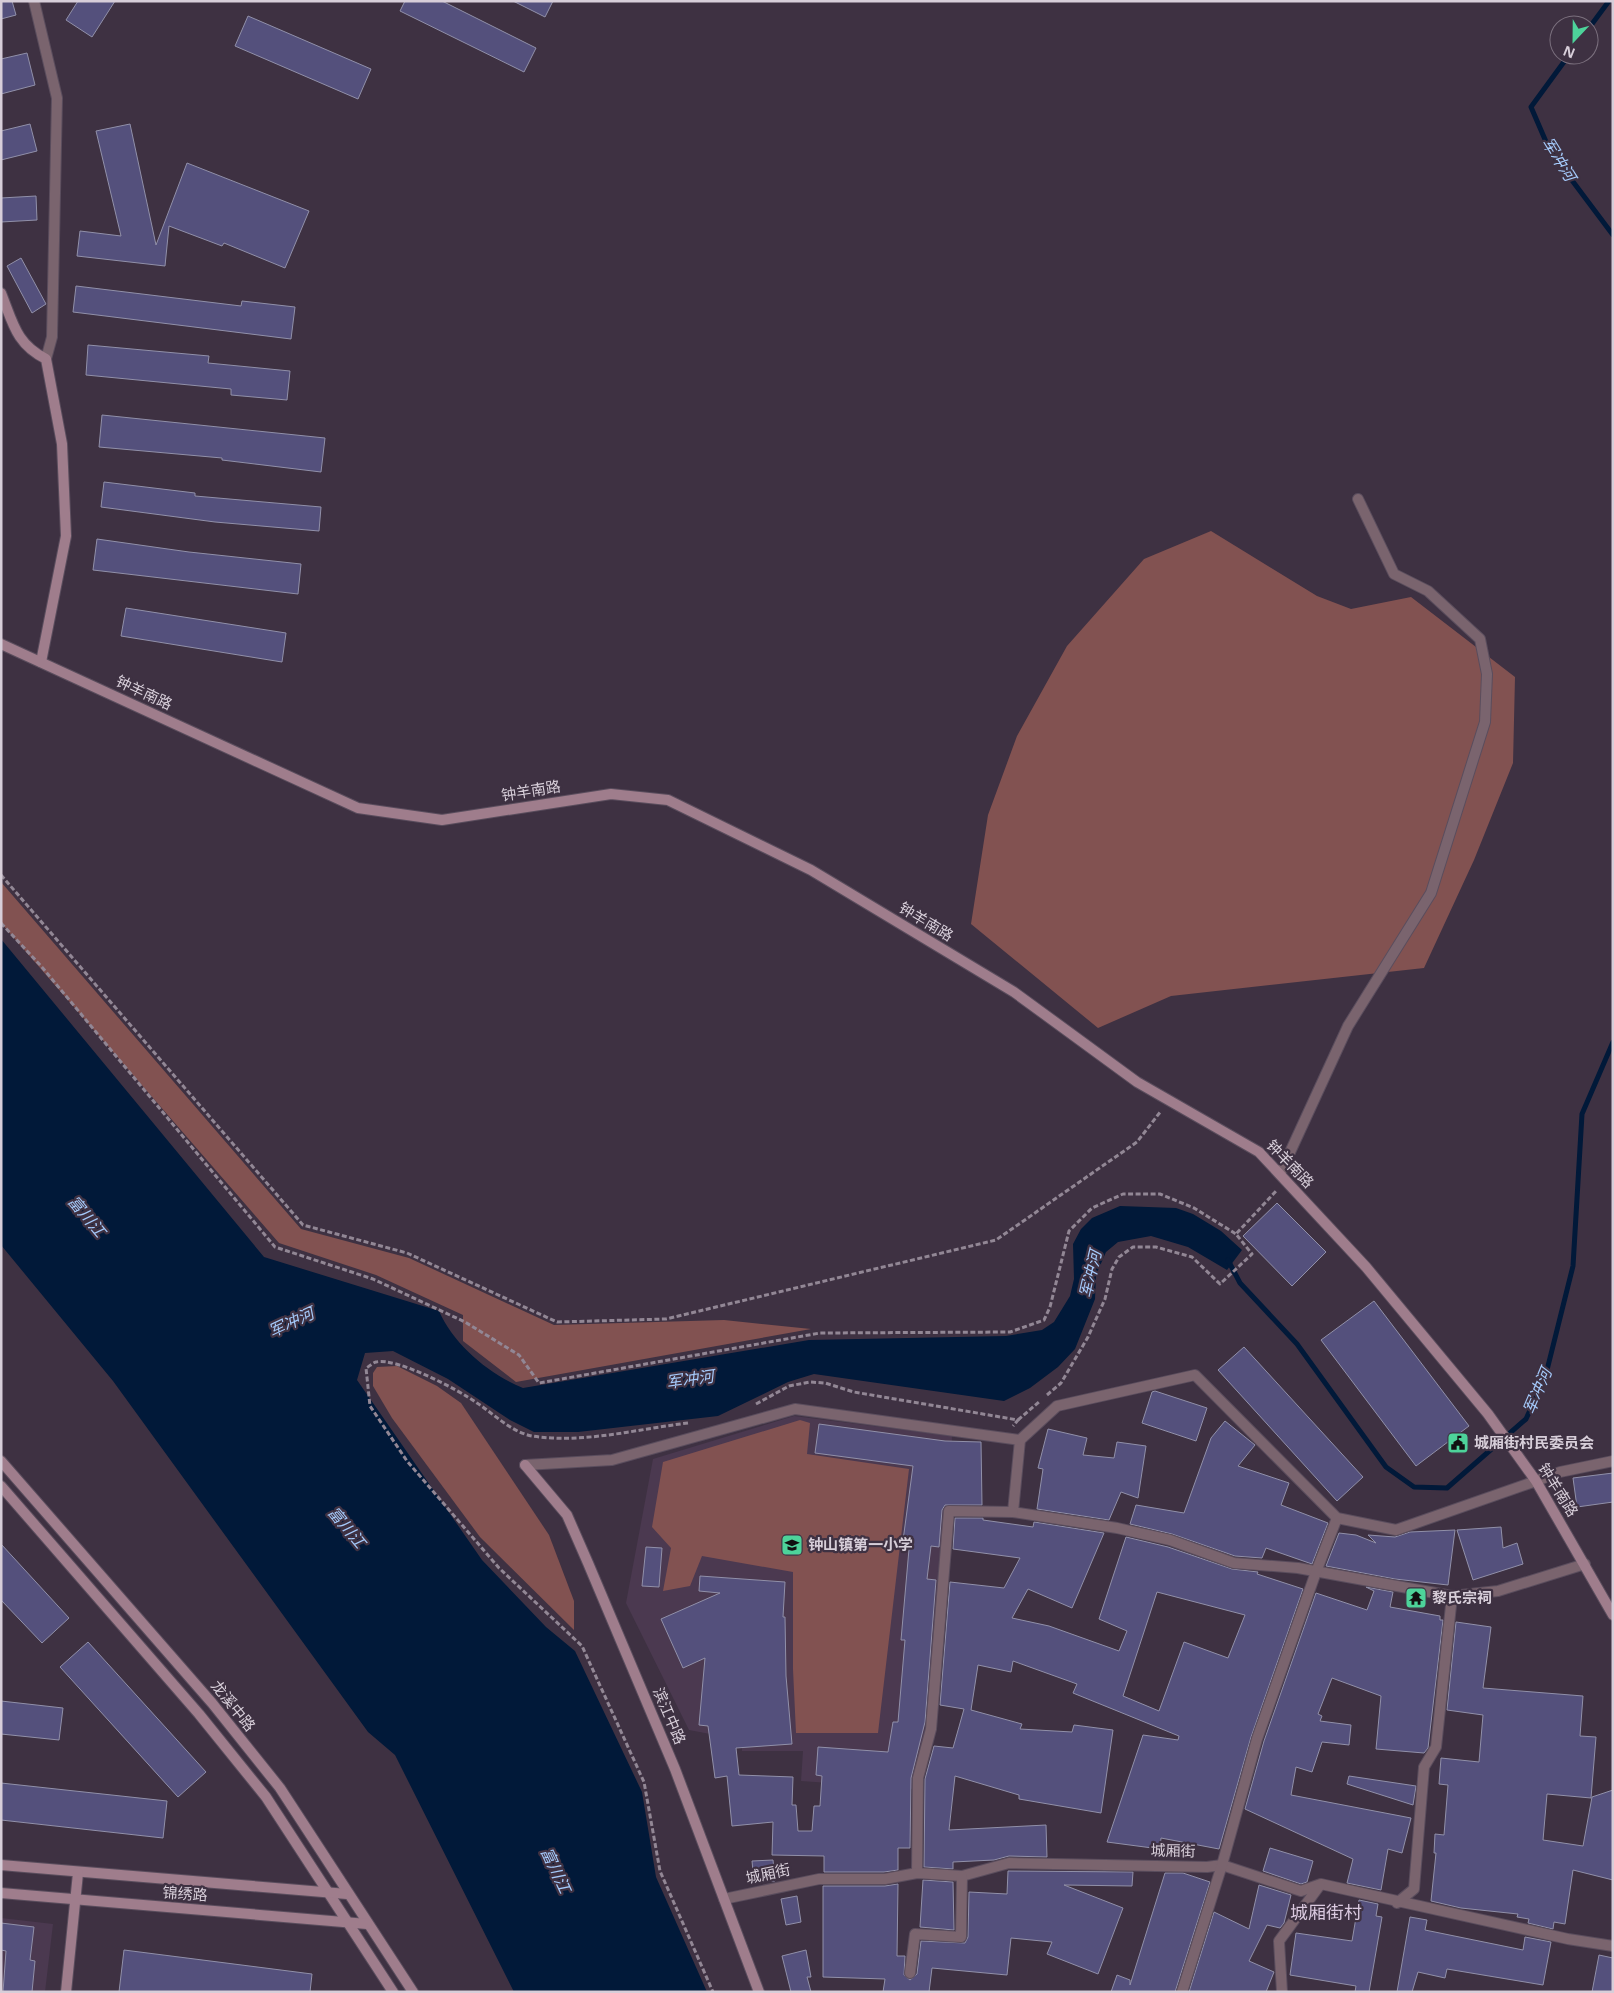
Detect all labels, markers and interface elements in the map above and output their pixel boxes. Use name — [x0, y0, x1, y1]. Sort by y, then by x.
north arrow — [1549, 15, 1599, 65]
text: N — [1560, 42, 1578, 63]
water label: 军冲河 — [1537, 133, 1583, 188]
street label: 钟羊南路 — [113, 670, 176, 714]
street label: 钟羊南路 — [500, 775, 562, 805]
street label: 钟羊南路 — [896, 897, 957, 945]
street label: 钟羊南路 — [1263, 1135, 1319, 1192]
water label: 富川江 — [63, 1191, 112, 1243]
water label: 军冲河 — [1074, 1245, 1107, 1300]
water label: 军冲河 — [265, 1301, 320, 1342]
water label: 军冲河 — [1517, 1362, 1558, 1417]
water label: 军冲河 — [665, 1364, 718, 1393]
public building icon: 城厢街村民委员会 — [1446, 1431, 1470, 1455]
place label: 城厢街村民委员会 — [1474, 1432, 1594, 1452]
street label: 钟羊南路 — [1534, 1459, 1583, 1520]
water label: 富川江 — [323, 1502, 372, 1554]
school or university icon: 钟山镇第一小学 — [780, 1533, 804, 1557]
place label: 钟山镇第一小学 — [808, 1534, 913, 1554]
temple icon: 黎氏宗祠 — [1404, 1586, 1428, 1610]
place label: 黎氏宗祠 — [1432, 1587, 1492, 1607]
street label: 龙溪中路 — [207, 1676, 260, 1735]
street label: 滨江中路 — [649, 1684, 691, 1747]
street label: 城厢街 — [1150, 1840, 1196, 1860]
water label: 富川江 — [536, 1844, 577, 1898]
street label: 城厢街 — [744, 1859, 792, 1887]
street label: 锦绣路 — [162, 1881, 208, 1905]
district label: 城厢街村 — [1290, 1900, 1362, 1924]

